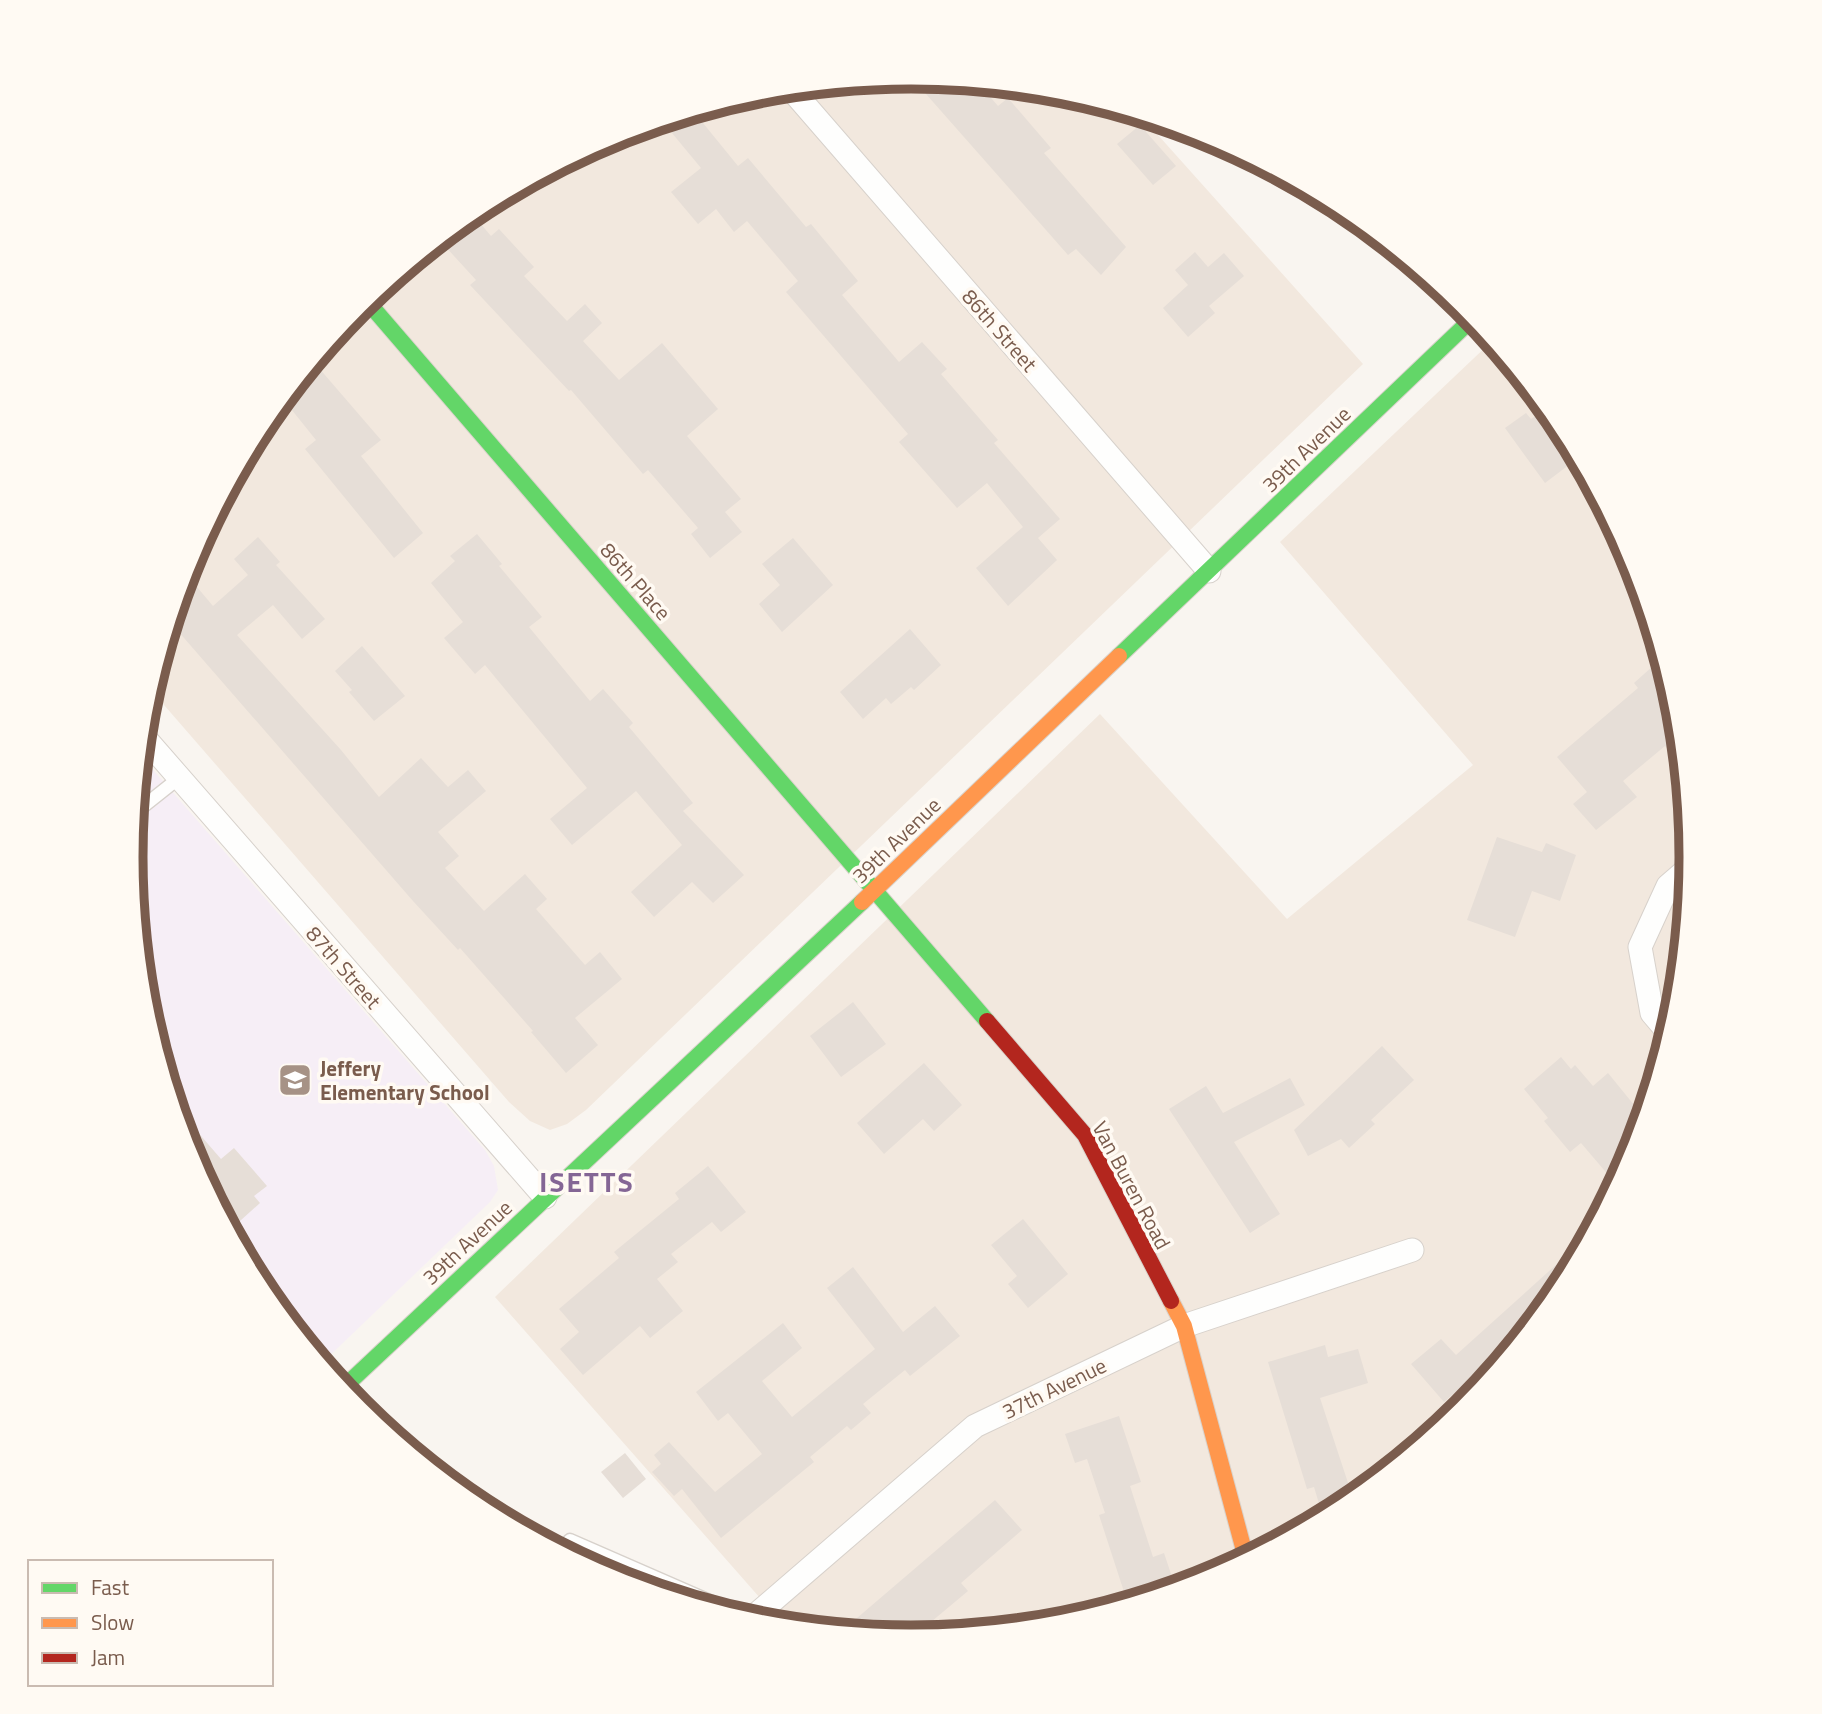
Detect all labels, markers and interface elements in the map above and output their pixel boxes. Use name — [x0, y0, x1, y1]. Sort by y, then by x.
street label: 86th Street — [955, 281, 1046, 379]
street label: 39th Avenue — [1254, 398, 1358, 500]
street label: 86th Place — [593, 535, 679, 627]
street label: 39th Avenue — [844, 789, 948, 891]
street label: 87th Street — [299, 918, 390, 1016]
place label: Jeffery Elementary School — [320, 1052, 490, 1108]
school or university icon: Jeffery Elementary School — [276, 1061, 314, 1099]
street label: Van Buren Road — [1085, 1115, 1179, 1255]
district label: ISETTS — [539, 1160, 635, 1203]
street label: 39th Avenue — [415, 1192, 519, 1292]
street label: 37th Avenue — [996, 1349, 1112, 1427]
legend — [28, 1560, 273, 1686]
text: Fast — [91, 1571, 130, 1603]
text: Slow — [91, 1606, 134, 1638]
text: Jam — [91, 1641, 125, 1673]

